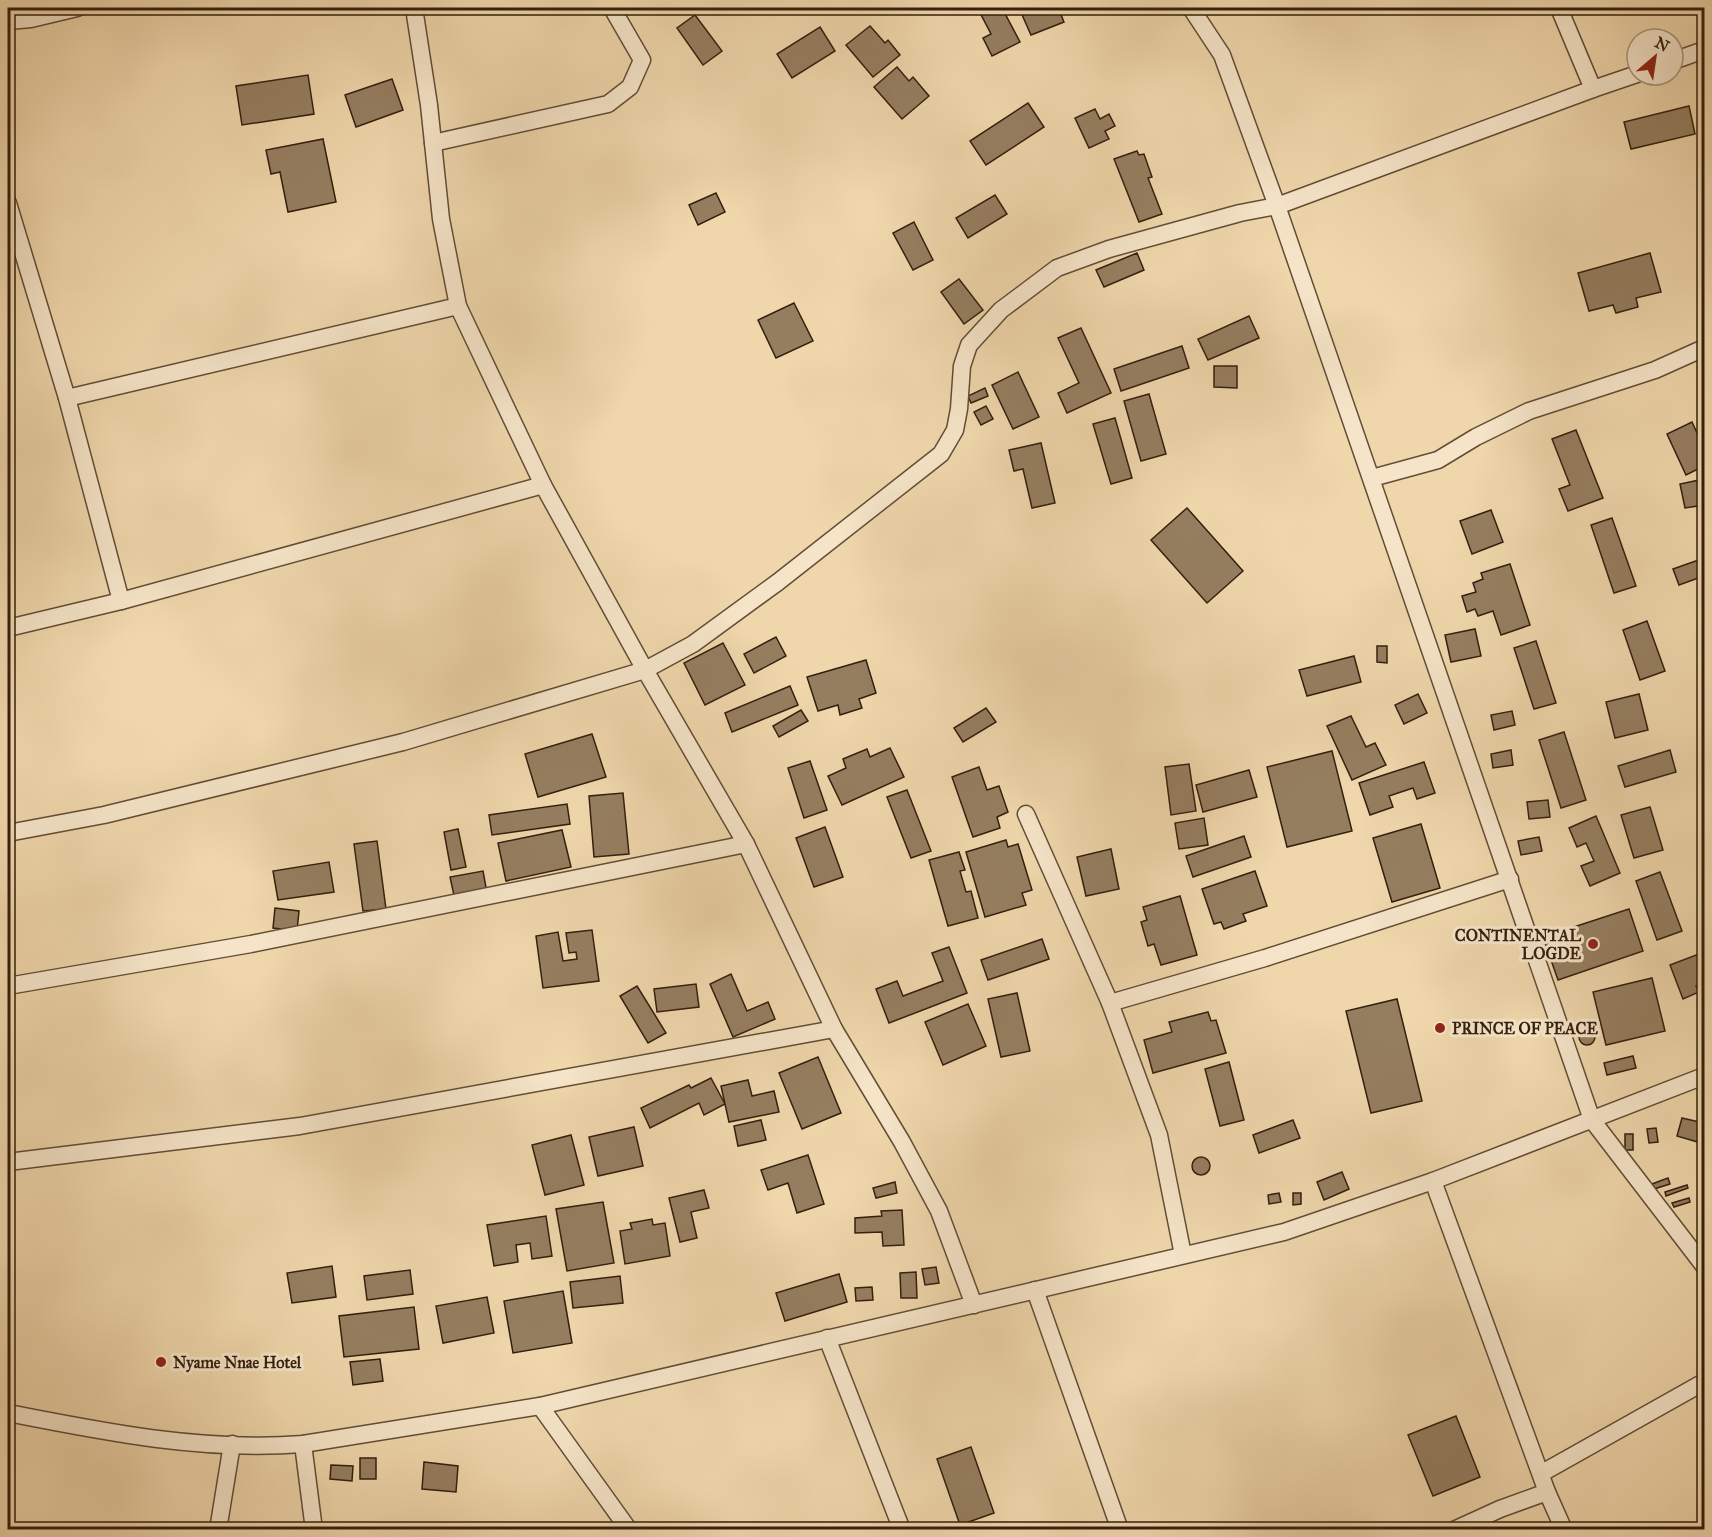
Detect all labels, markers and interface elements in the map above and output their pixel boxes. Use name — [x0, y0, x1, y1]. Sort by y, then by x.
north arrow — [1625, 27, 1685, 87]
text: N — [1651, 33, 1673, 56]
place label: CONTINENTAL LOGDE — [1455, 926, 1582, 963]
marker: CONTINENTAL LOGDE — [1586, 937, 1600, 951]
place label: PRINCE OF PEACE — [1452, 1019, 1598, 1038]
marker: PRINCE OF PEACE — [1433, 1021, 1447, 1035]
place label: Nyame Nnae Hotel — [173, 1353, 302, 1373]
marker: Nyame Nnae Hotel — [154, 1355, 168, 1369]

